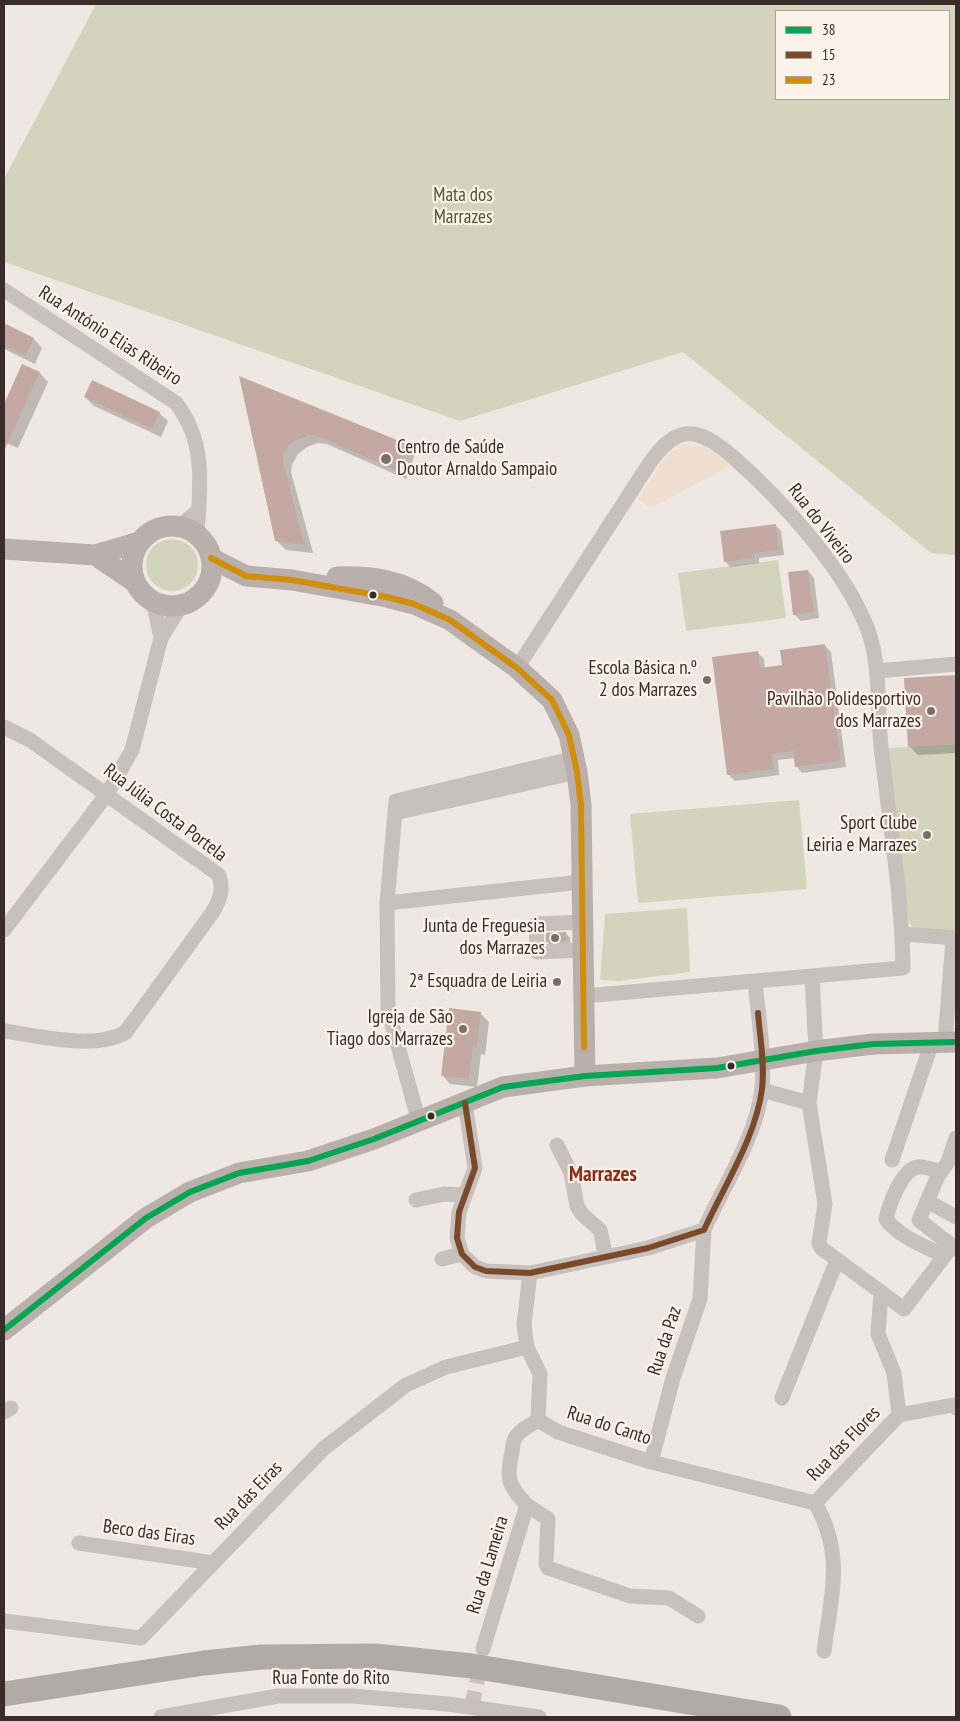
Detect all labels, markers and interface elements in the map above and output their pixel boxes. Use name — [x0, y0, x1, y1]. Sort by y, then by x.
legend — [775, 10, 950, 100]
text: 38 — [822, 20, 836, 39]
text: 15 — [822, 45, 836, 64]
text: 23 — [822, 70, 836, 89]
park label: Mata dos Marrazes — [433, 185, 493, 229]
street label: Rua António Elias Ribeiro — [34, 281, 186, 391]
place label: Centro de Saúde Doutor Arnaldo Sampaio — [397, 437, 557, 481]
marker: Centro de Saúde Doutor Arnaldo Sampaio — [379, 452, 393, 466]
street label: Rua do Viveiro — [783, 479, 859, 569]
unlabelled marker — [368, 590, 378, 600]
place label: Escola Básica n.º 2 dos Marrazes — [588, 658, 697, 702]
marker: Escola Básica n.º 2 dos Marrazes — [701, 674, 713, 686]
place label: Pavilhão Polidesportivo dos Marrazes — [767, 689, 921, 733]
marker: Pavilhão Polidesportivo dos Marrazes — [925, 705, 937, 717]
street label: Rua Júlia Costa Portela — [99, 759, 231, 867]
place label: Sport Clube Leiria e Marrazes — [807, 813, 917, 857]
marker: Sport Clube Leiria e Marrazes — [921, 829, 933, 841]
place label: Junta de Freguesia dos Marrazes — [424, 916, 545, 960]
marker: Junta de Freguesia dos Marrazes — [549, 932, 561, 944]
place label: 2ª Esquadra de Leiria — [409, 971, 547, 993]
marker: 2ª Esquadra de Leiria — [551, 976, 563, 988]
place label: Igreja de São Tiago dos Marrazes — [327, 1007, 453, 1051]
marker: Igreja de São Tiago dos Marrazes — [457, 1023, 469, 1035]
unlabelled marker — [726, 1061, 736, 1071]
unlabelled marker — [426, 1111, 436, 1121]
district label: Marrazes — [569, 1162, 637, 1188]
street label: Rua da Paz — [643, 1304, 687, 1378]
street label: Rua do Canto — [564, 1402, 654, 1450]
street label: Rua das Flores — [803, 1402, 885, 1486]
street label: Rua das Eiras — [211, 1457, 287, 1535]
street label: Rua da Lameira — [462, 1513, 514, 1617]
street label: Beco das Eiras — [101, 1515, 197, 1551]
street label: Rua Fonte do Rito — [272, 1668, 390, 1690]

